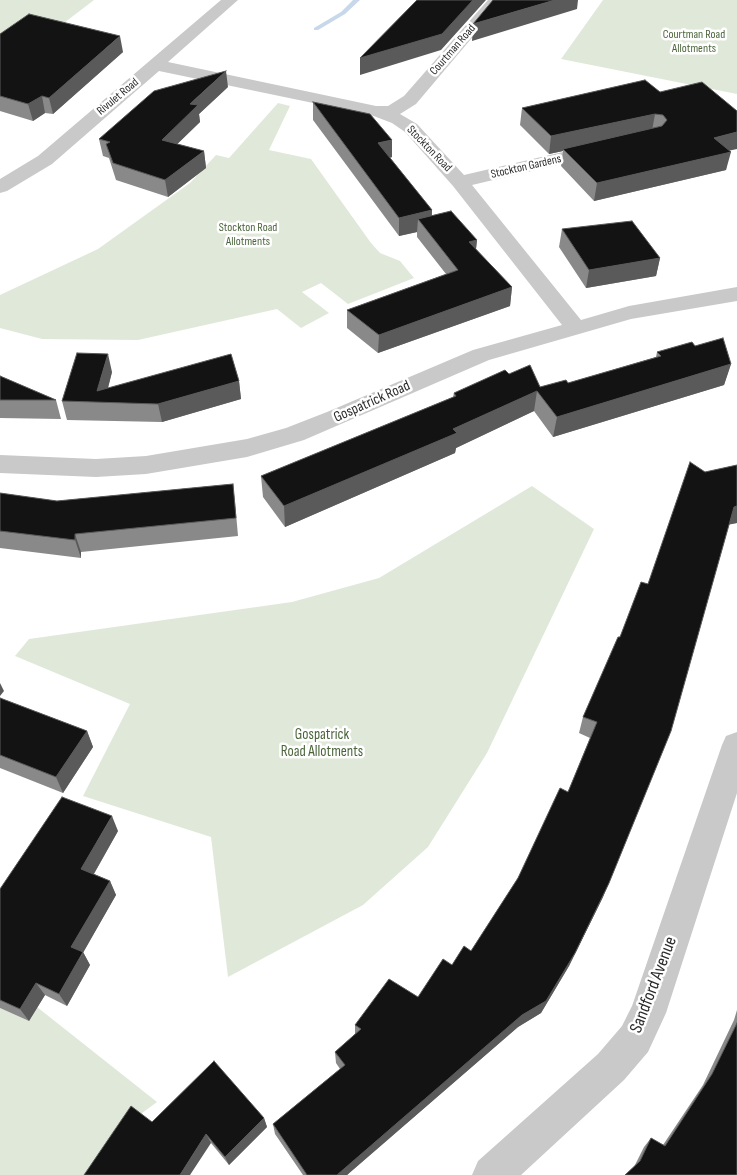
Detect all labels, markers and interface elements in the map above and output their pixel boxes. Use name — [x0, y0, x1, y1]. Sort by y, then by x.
street label: Courtman Road — [427, 22, 479, 78]
park label: Courtman Road Allotments — [663, 28, 725, 56]
street label: Rivulet Road — [94, 75, 142, 119]
street label: Stockton Road — [403, 123, 455, 175]
street label: Stockton Gardens — [489, 152, 563, 182]
park label: Stockton Road Allotments — [219, 221, 277, 249]
street label: Gospatrick Road — [331, 377, 413, 427]
park label: Gospatrick Road Allotments — [281, 726, 363, 761]
street label: Sandford Avenue — [626, 934, 682, 1036]

